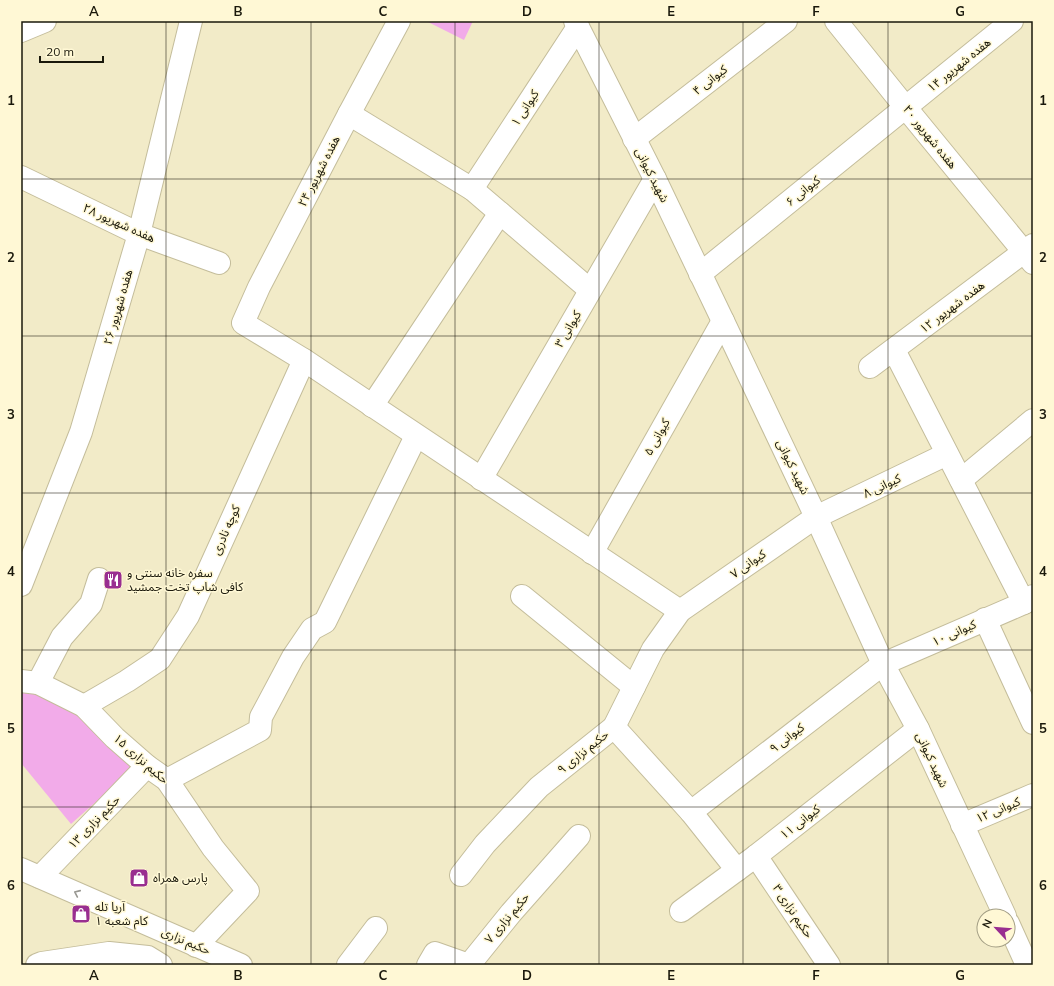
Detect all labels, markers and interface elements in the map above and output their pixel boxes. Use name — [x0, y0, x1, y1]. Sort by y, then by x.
text: A — [89, 3, 99, 19]
text: B — [234, 3, 243, 19]
text: C — [379, 3, 388, 19]
text: D — [522, 3, 532, 19]
text: E — [667, 3, 675, 19]
text: F — [812, 3, 820, 19]
text: G — [955, 3, 965, 19]
street label: هفده شهریور ۱۴ — [924, 34, 994, 95]
scale bar — [40, 38, 103, 64]
text: 20 m — [46, 44, 74, 59]
street label: کیوانی ۴ — [689, 61, 731, 98]
street label: کیوانی ۱ — [507, 86, 542, 129]
text: 1 — [7, 92, 15, 108]
text: 1 — [1039, 92, 1047, 108]
street label: هفده شهریور ۲۰ — [900, 102, 961, 172]
street label: هفده شهریور ۲۴ — [294, 133, 343, 209]
street label: شهید کیوانی — [632, 145, 673, 205]
street label: کیوانی ۶ — [782, 172, 824, 209]
street label: هفده شهریور ۲۸ — [81, 200, 158, 245]
text: 2 — [7, 249, 15, 265]
text: 2 — [1039, 249, 1047, 265]
street label: هفده شهریور ۲۶ — [100, 267, 136, 346]
street label: هفده شهریور ۱۲ — [916, 277, 987, 336]
street label: کیوانی ۳ — [551, 307, 585, 350]
text: 3 — [7, 406, 15, 422]
text: 3 — [1039, 406, 1047, 422]
street label: کیوانی ۵ — [640, 415, 673, 458]
street label: شهید کیوانی — [774, 437, 813, 497]
street label: کیوانی ۸ — [860, 470, 904, 501]
street label: کوچه نادری — [208, 502, 244, 557]
street label: کیوانی ۷ — [727, 545, 769, 581]
text: 4 — [7, 563, 15, 579]
text: 4 — [1039, 563, 1047, 579]
place label: سفره خانه سنتی و کافی شاپ تخت جمشید — [127, 565, 244, 595]
restaurant icon: سفره خانه سنتی و کافی شاپ تخت جمشید — [102, 569, 124, 591]
street label: کیوانی ۱۰ — [929, 616, 979, 649]
street label: کیوانی ۹ — [766, 719, 808, 756]
text: 5 — [7, 720, 15, 736]
text: 5 — [1039, 720, 1047, 736]
street label: حکیم نزاری ۹ — [554, 726, 613, 778]
street label: شهید کیوانی — [913, 730, 952, 790]
street label: حکیم نزاری ۱۵ — [109, 731, 172, 788]
street label: حکیم نزاری ۱۳ — [64, 792, 124, 853]
street label: کیوانی ۱۲ — [973, 793, 1023, 826]
street label: کیوانی ۱۱ — [777, 801, 824, 842]
shop icon: پارس همراه — [128, 867, 150, 889]
place label: پارس همراه — [153, 870, 208, 886]
text: 6 — [7, 877, 15, 893]
text: 6 — [1039, 877, 1047, 893]
street label: حکیم نزاری ۳ — [768, 881, 817, 942]
street label: حکیم نزاری ۷ — [481, 889, 534, 947]
one-way arrow — [73, 890, 81, 898]
place label: آریا تله کام شعبه ۱ — [95, 899, 149, 930]
shop icon: آریا تله کام شعبه ۱ — [70, 903, 92, 925]
north arrow — [976, 908, 1016, 948]
text: N — [979, 917, 995, 930]
street label: حکیم نزاری — [159, 924, 213, 959]
text: A — [89, 967, 99, 983]
text: B — [234, 967, 243, 983]
text: C — [379, 967, 388, 983]
text: D — [522, 967, 532, 983]
text: E — [667, 967, 675, 983]
text: F — [812, 967, 820, 983]
text: G — [955, 967, 965, 983]

